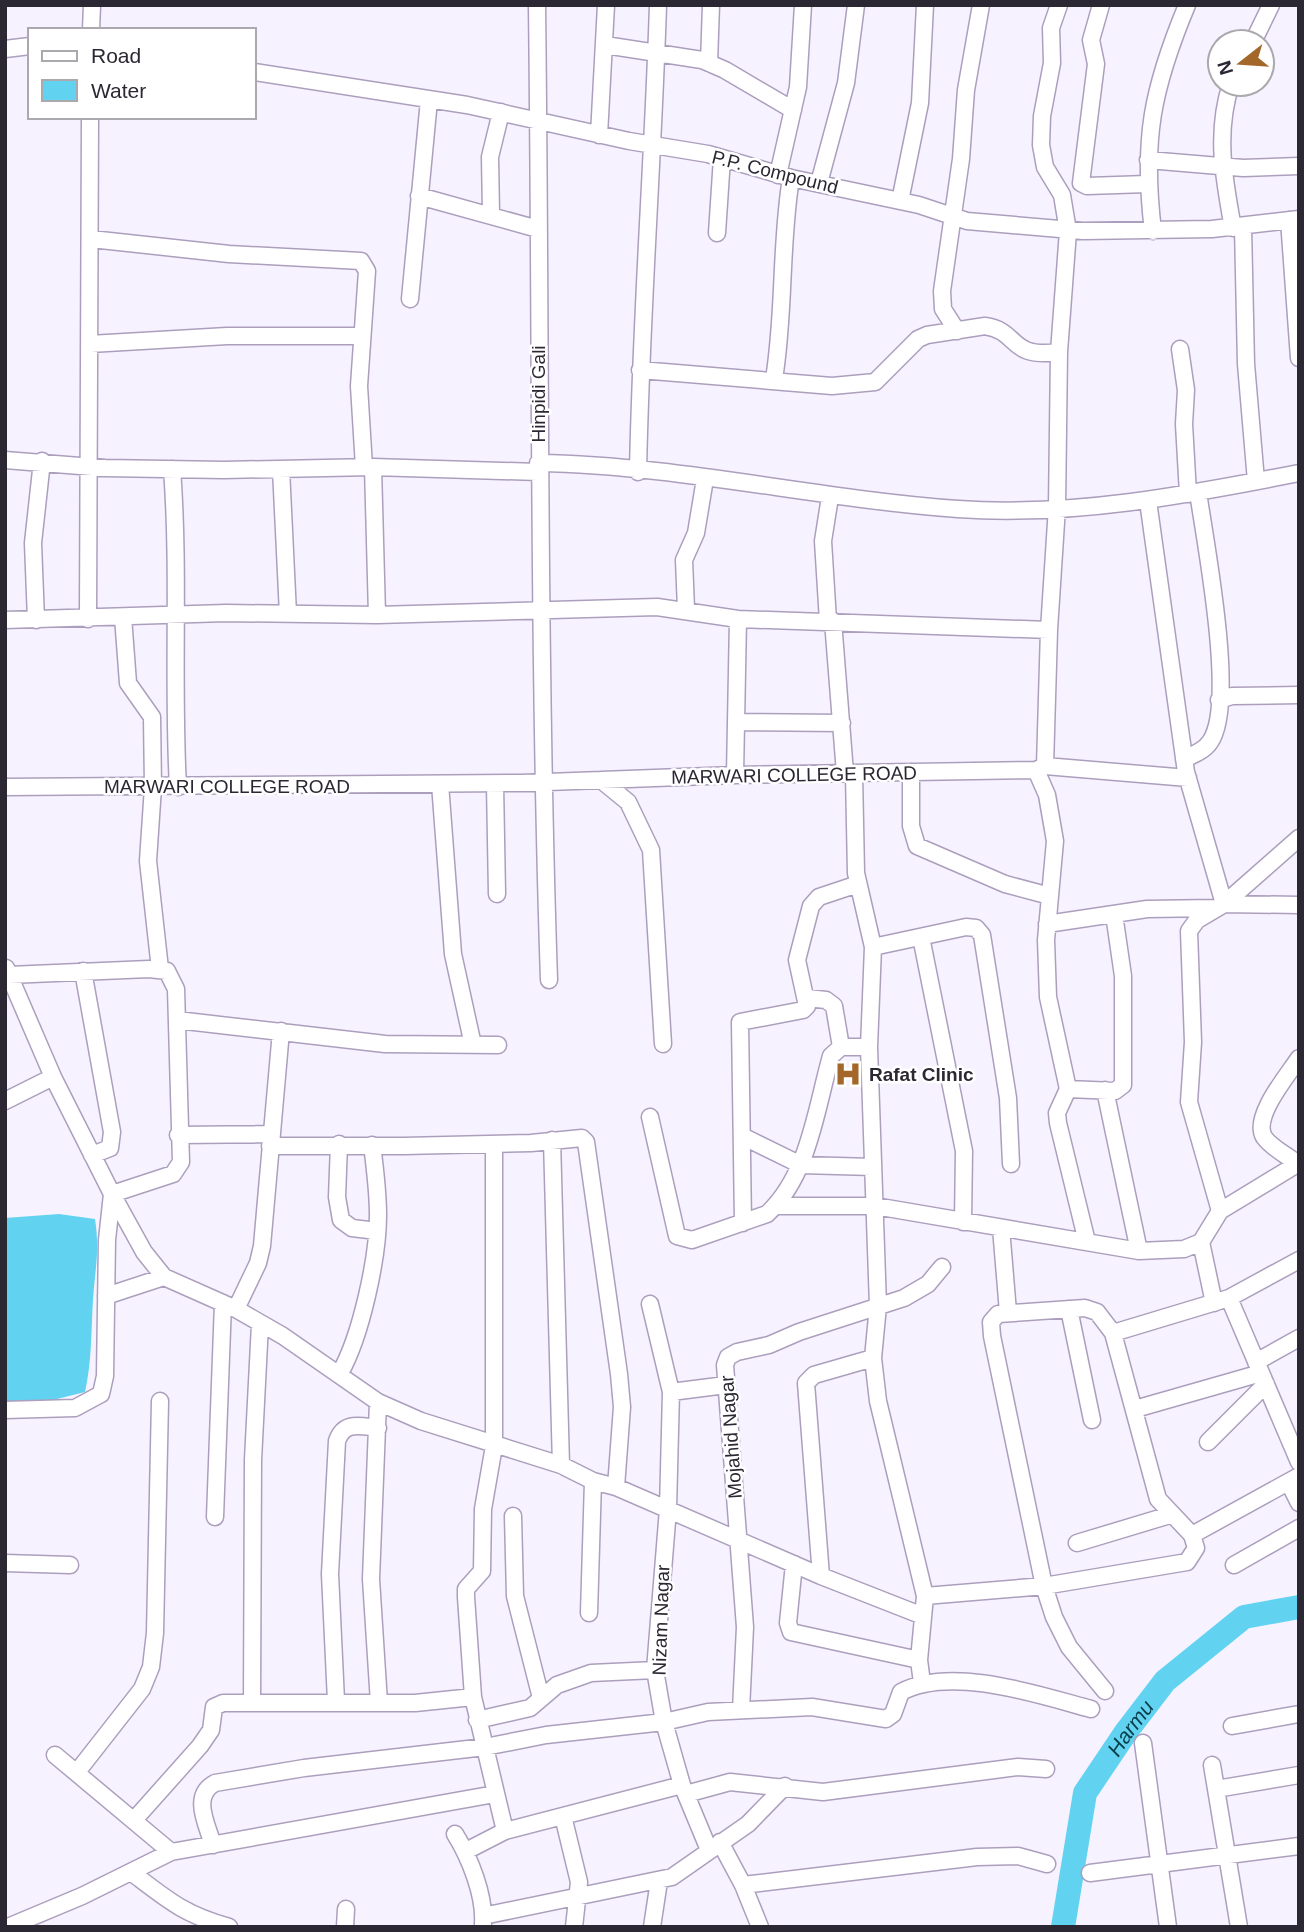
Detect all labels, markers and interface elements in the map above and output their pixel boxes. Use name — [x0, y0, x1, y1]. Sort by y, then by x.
legend — [28, 28, 256, 119]
north arrow — [1206, 28, 1276, 98]
text: Road — [91, 44, 141, 67]
text: N — [1213, 58, 1237, 77]
text: Water — [91, 79, 146, 102]
street label: P.P. Compound — [710, 146, 840, 198]
street label: Hinpidi Gali — [528, 345, 549, 443]
street label: MARWARI COLLEGE ROAD — [671, 762, 917, 788]
street label: MARWARI COLLEGE ROAD — [104, 776, 350, 797]
hospital icon: Rafat Clinic — [833, 1059, 863, 1089]
place label: Rafat Clinic — [869, 1064, 974, 1085]
street label: Mojahid Nagar — [716, 1374, 746, 1499]
street label: Nizam Nagar — [649, 1564, 673, 1676]
water label: Harmu — [1102, 1695, 1158, 1760]

